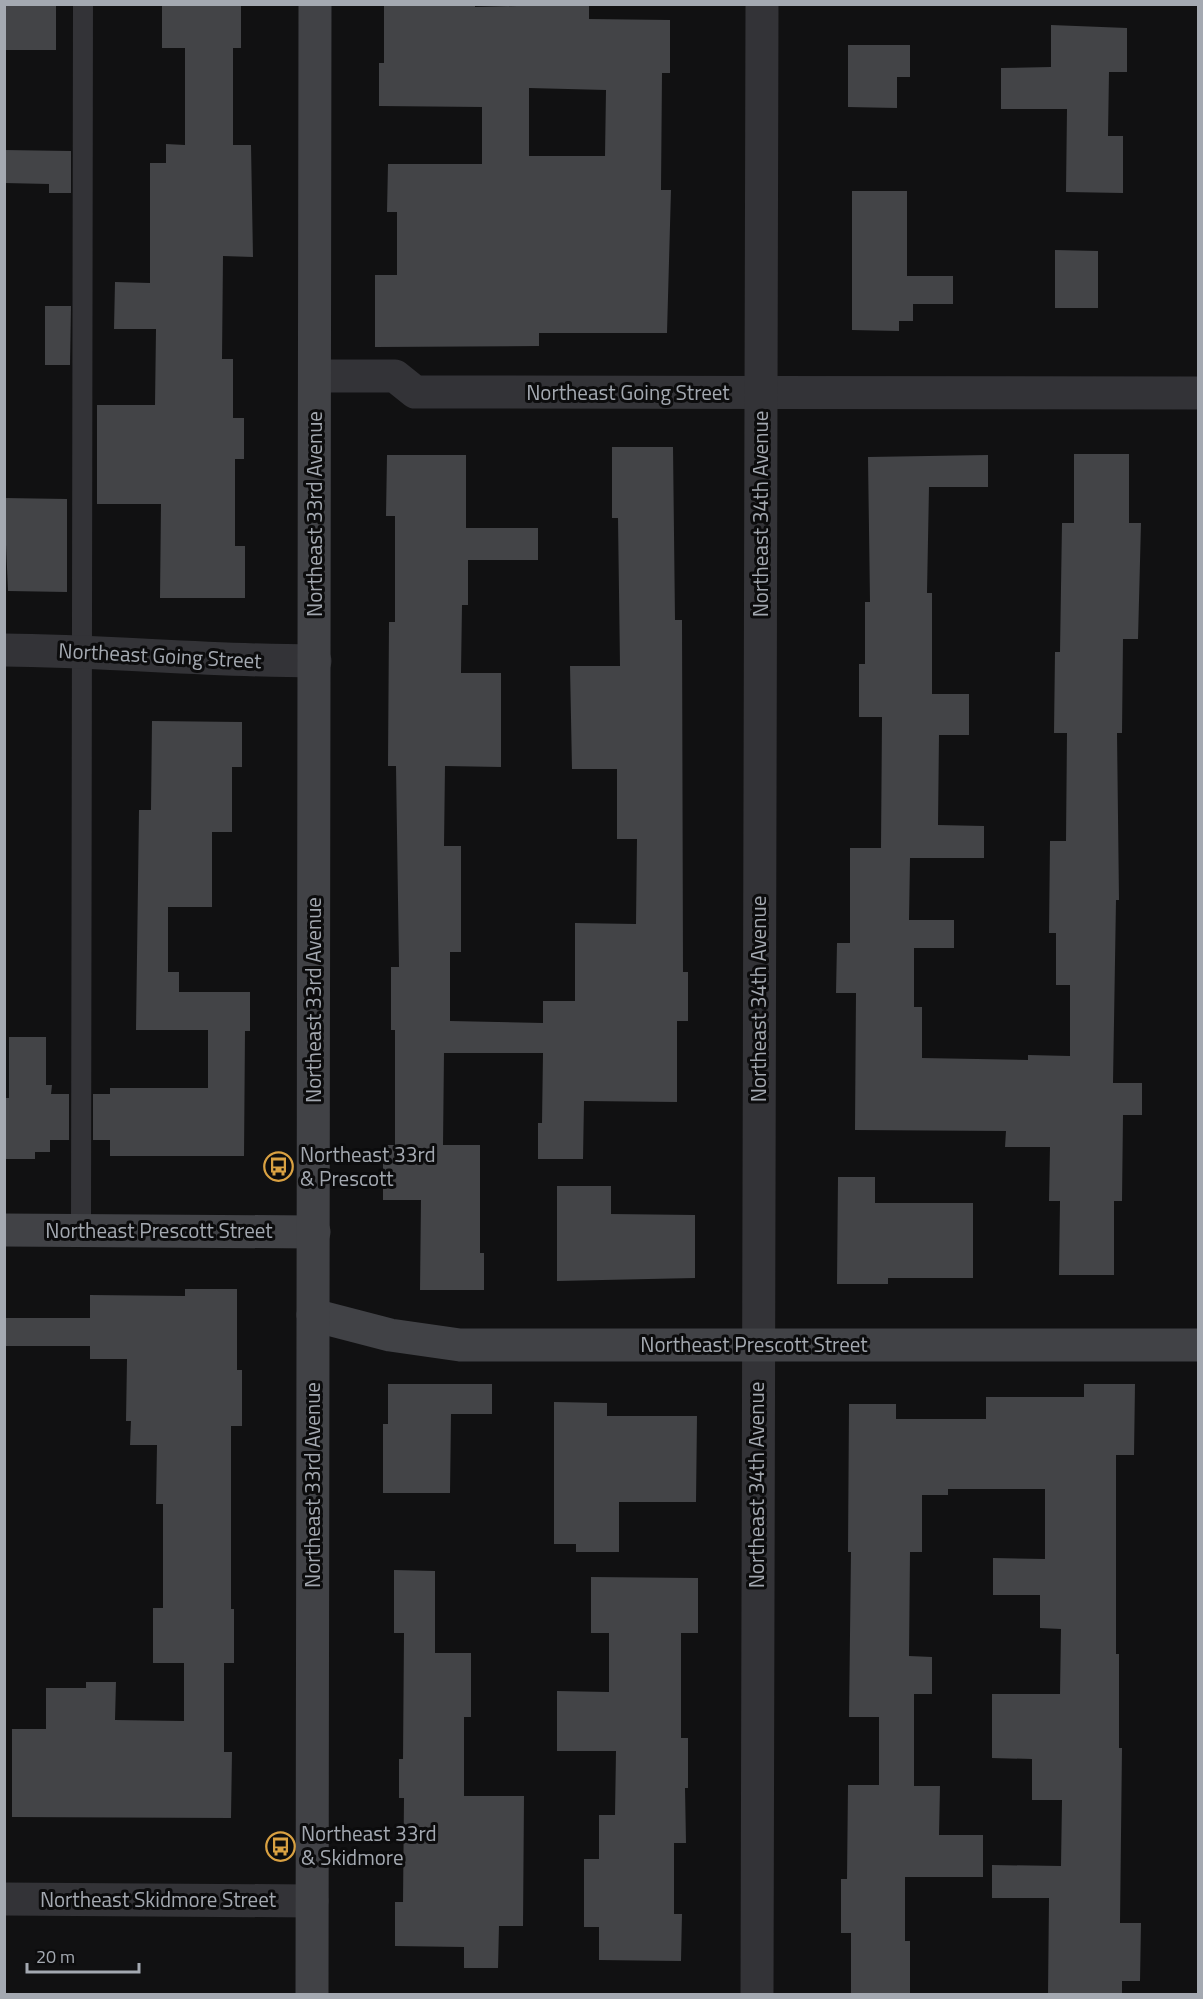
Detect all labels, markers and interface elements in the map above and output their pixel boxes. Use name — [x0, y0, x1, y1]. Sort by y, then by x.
street label: Northeast Going Street — [526, 376, 730, 408]
street label: Northeast 33rd Avenue — [298, 411, 330, 617]
street label: Northeast 34th Avenue — [744, 411, 776, 617]
street label: Northeast Going Street — [58, 634, 263, 676]
street label: Northeast 34th Avenue — [742, 896, 774, 1102]
street label: Northeast 33rd Avenue — [297, 897, 329, 1103]
place label: Northeast 33rd & Prescott — [300, 1138, 436, 1194]
bus stop icon: Northeast 33rd & Prescott — [263, 1151, 295, 1183]
street label: Northeast Prescott Street — [45, 1214, 273, 1246]
street label: Northeast Prescott Street — [640, 1328, 868, 1360]
street label: Northeast 33rd Avenue — [296, 1382, 328, 1588]
street label: Northeast 34th Avenue — [740, 1382, 772, 1588]
place label: Northeast 33rd & Skidmore — [301, 1817, 437, 1873]
bus stop icon: Northeast 33rd & Skidmore — [264, 1830, 296, 1862]
street label: Northeast Skidmore Street — [40, 1883, 277, 1915]
scale bar — [27, 1936, 140, 1974]
text: 20 m — [36, 1943, 75, 1970]

